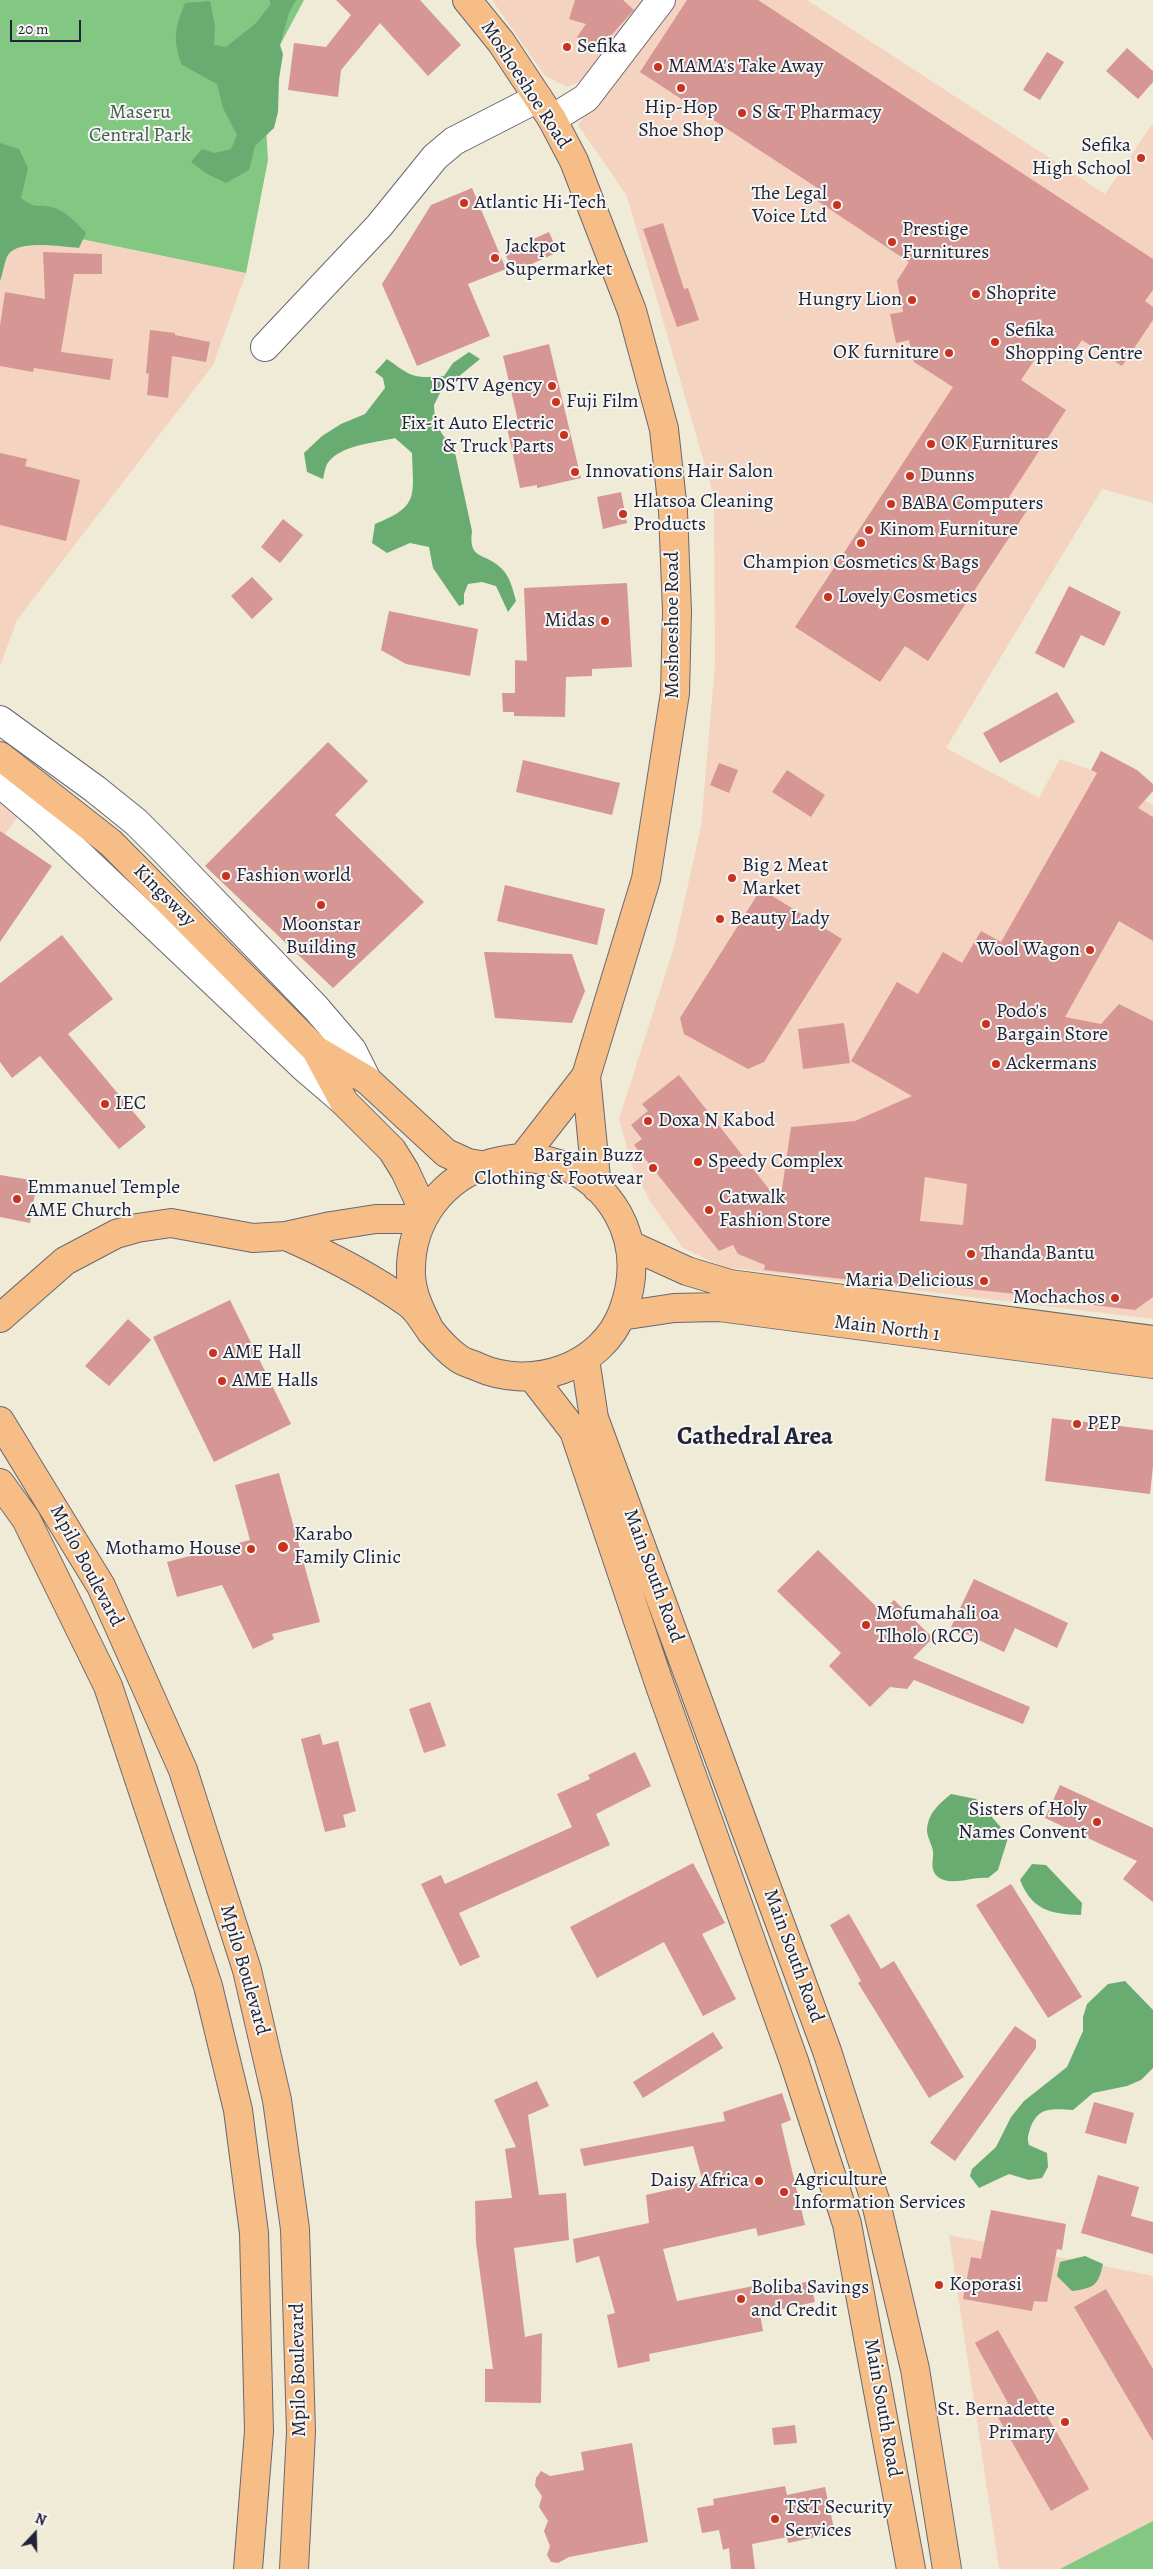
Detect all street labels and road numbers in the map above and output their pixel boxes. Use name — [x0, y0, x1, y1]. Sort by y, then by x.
street label: Moshoeshoe Road — [475, 17, 575, 153]
street label: Moshoeshoe Road — [661, 551, 685, 699]
street label: Kingsway — [128, 860, 200, 932]
street label: Main North 1 — [833, 1311, 941, 1347]
street label: Mpilo Boulevard — [44, 1501, 128, 1631]
street label: Main South Road — [618, 1506, 688, 1646]
street label: Main South Road — [758, 1886, 828, 2026]
street label: Mpilo Boulevard — [214, 1902, 274, 2038]
street label: Mpilo Boulevard — [286, 2303, 312, 2437]
street label: Main South Road — [858, 2337, 906, 2479]

